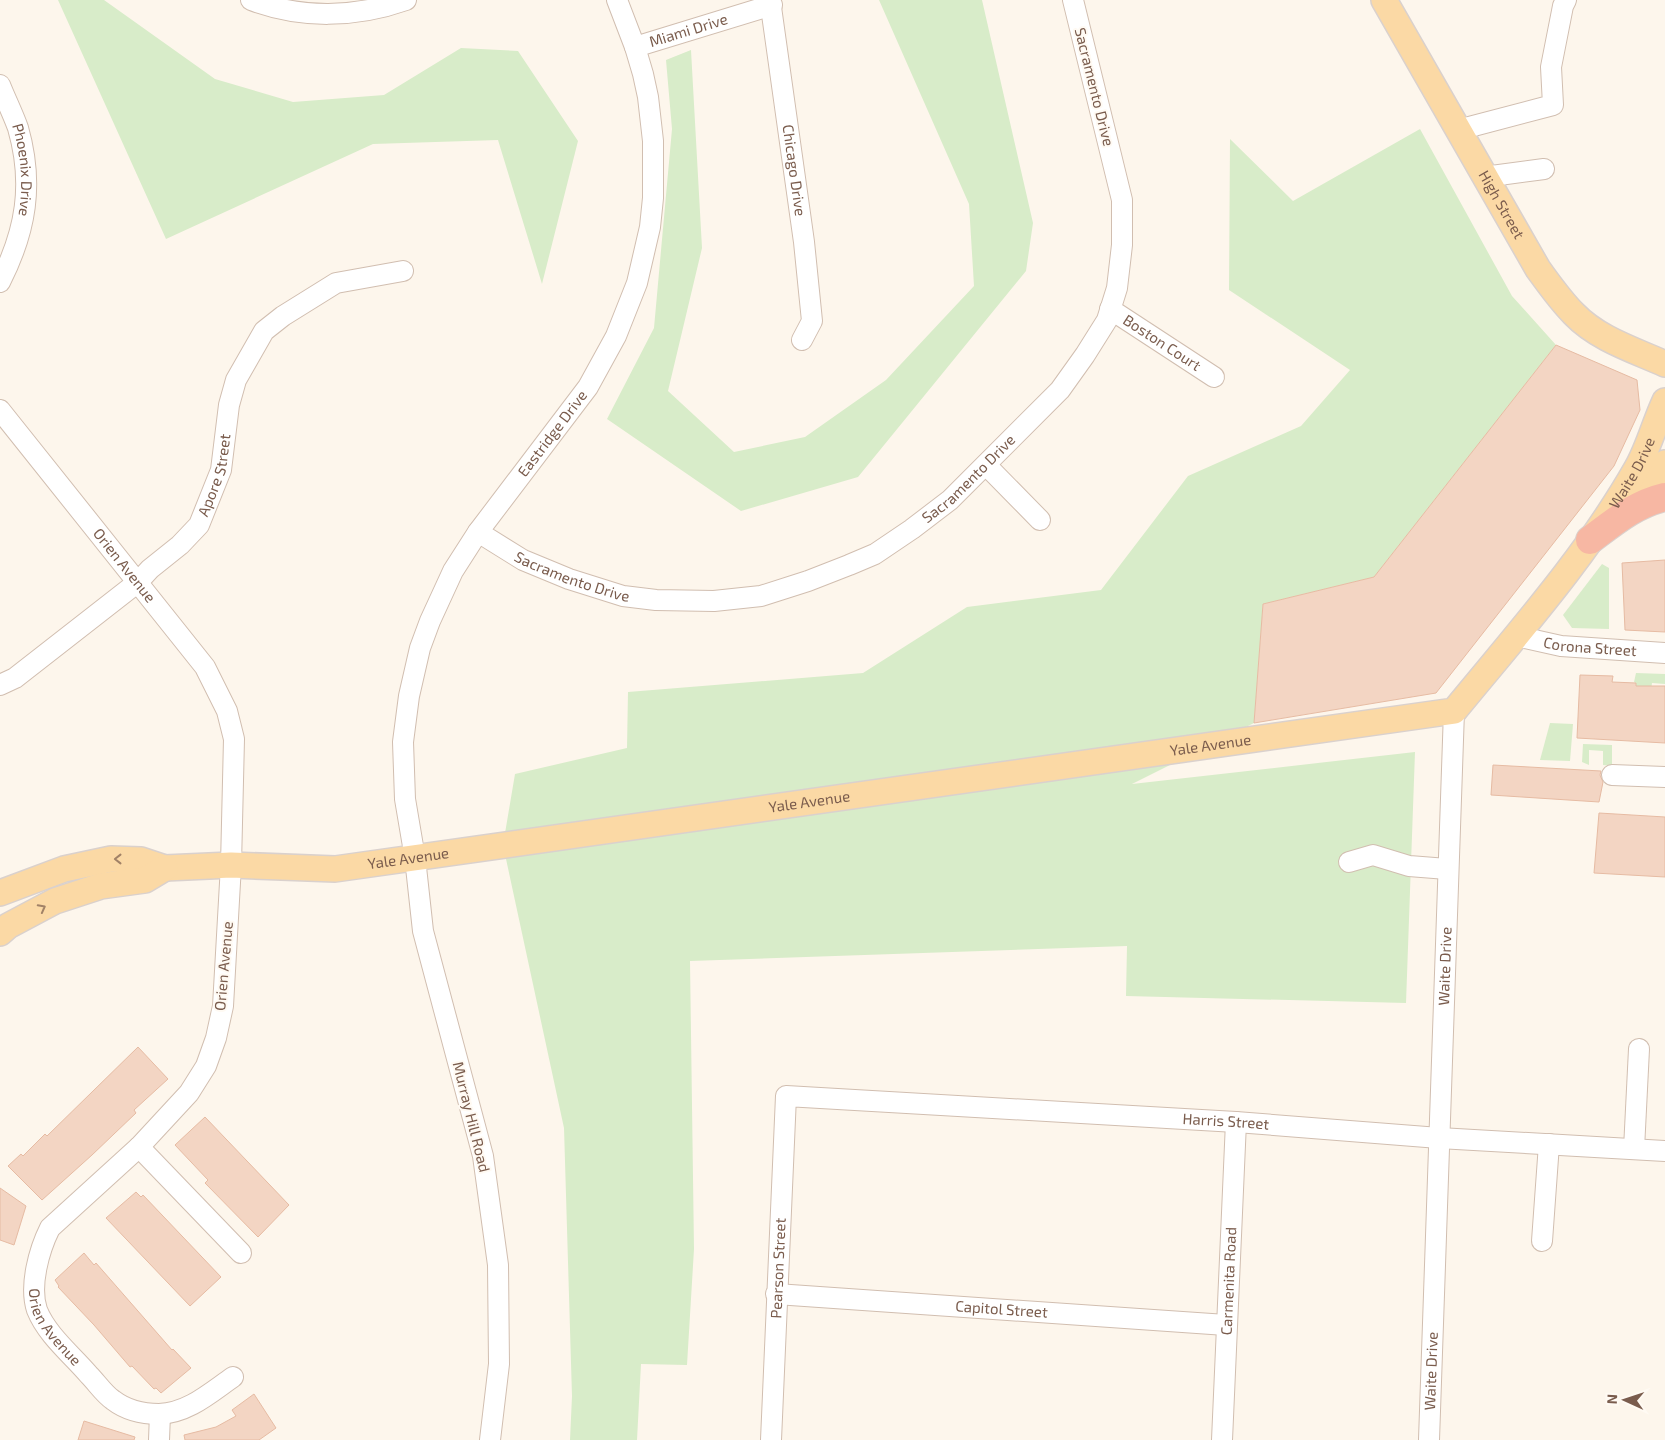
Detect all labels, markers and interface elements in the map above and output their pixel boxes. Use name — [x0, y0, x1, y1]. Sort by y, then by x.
street label: Miami Drive — [647, 9, 730, 50]
street label: Sacramento Drive — [1072, 26, 1118, 148]
street label: Phoenix Drive — [9, 121, 36, 218]
street label: Chicago Drive — [780, 123, 810, 217]
street label: High Street — [1475, 167, 1529, 242]
street label: Boston Court — [1120, 310, 1205, 374]
street label: Eastridge Drive — [513, 386, 590, 480]
street label: Sacramento Drive — [918, 430, 1018, 526]
street label: Apore Street — [193, 433, 233, 519]
street label: Waite Drive — [1605, 434, 1658, 512]
street label: Orien Avenue — [90, 524, 160, 606]
street label: Sacramento Drive — [511, 547, 631, 605]
street label: Corona Street — [1542, 632, 1637, 659]
street label: Yale Avenue — [1169, 730, 1252, 759]
street label: Yale Avenue — [768, 786, 851, 816]
street label: Yale Avenue — [367, 843, 450, 872]
one-way arrow — [113, 854, 121, 864]
one-way arrow — [37, 904, 46, 914]
street label: Orien Avenue — [210, 920, 236, 1011]
street label: Waite Drive — [1434, 927, 1455, 1006]
street label: Murray Hill Road — [450, 1060, 494, 1174]
street label: Harris Street — [1182, 1109, 1270, 1133]
street label: Pearson Street — [766, 1217, 789, 1319]
street label: Carmenita Road — [1217, 1227, 1239, 1336]
street label: Orien Avenue — [26, 1288, 86, 1369]
street label: Capitol Street — [955, 1296, 1049, 1321]
street label: Waite Drive — [1420, 1331, 1441, 1411]
north arrow — [1600, 1375, 1650, 1425]
text: N — [1603, 1394, 1620, 1405]

